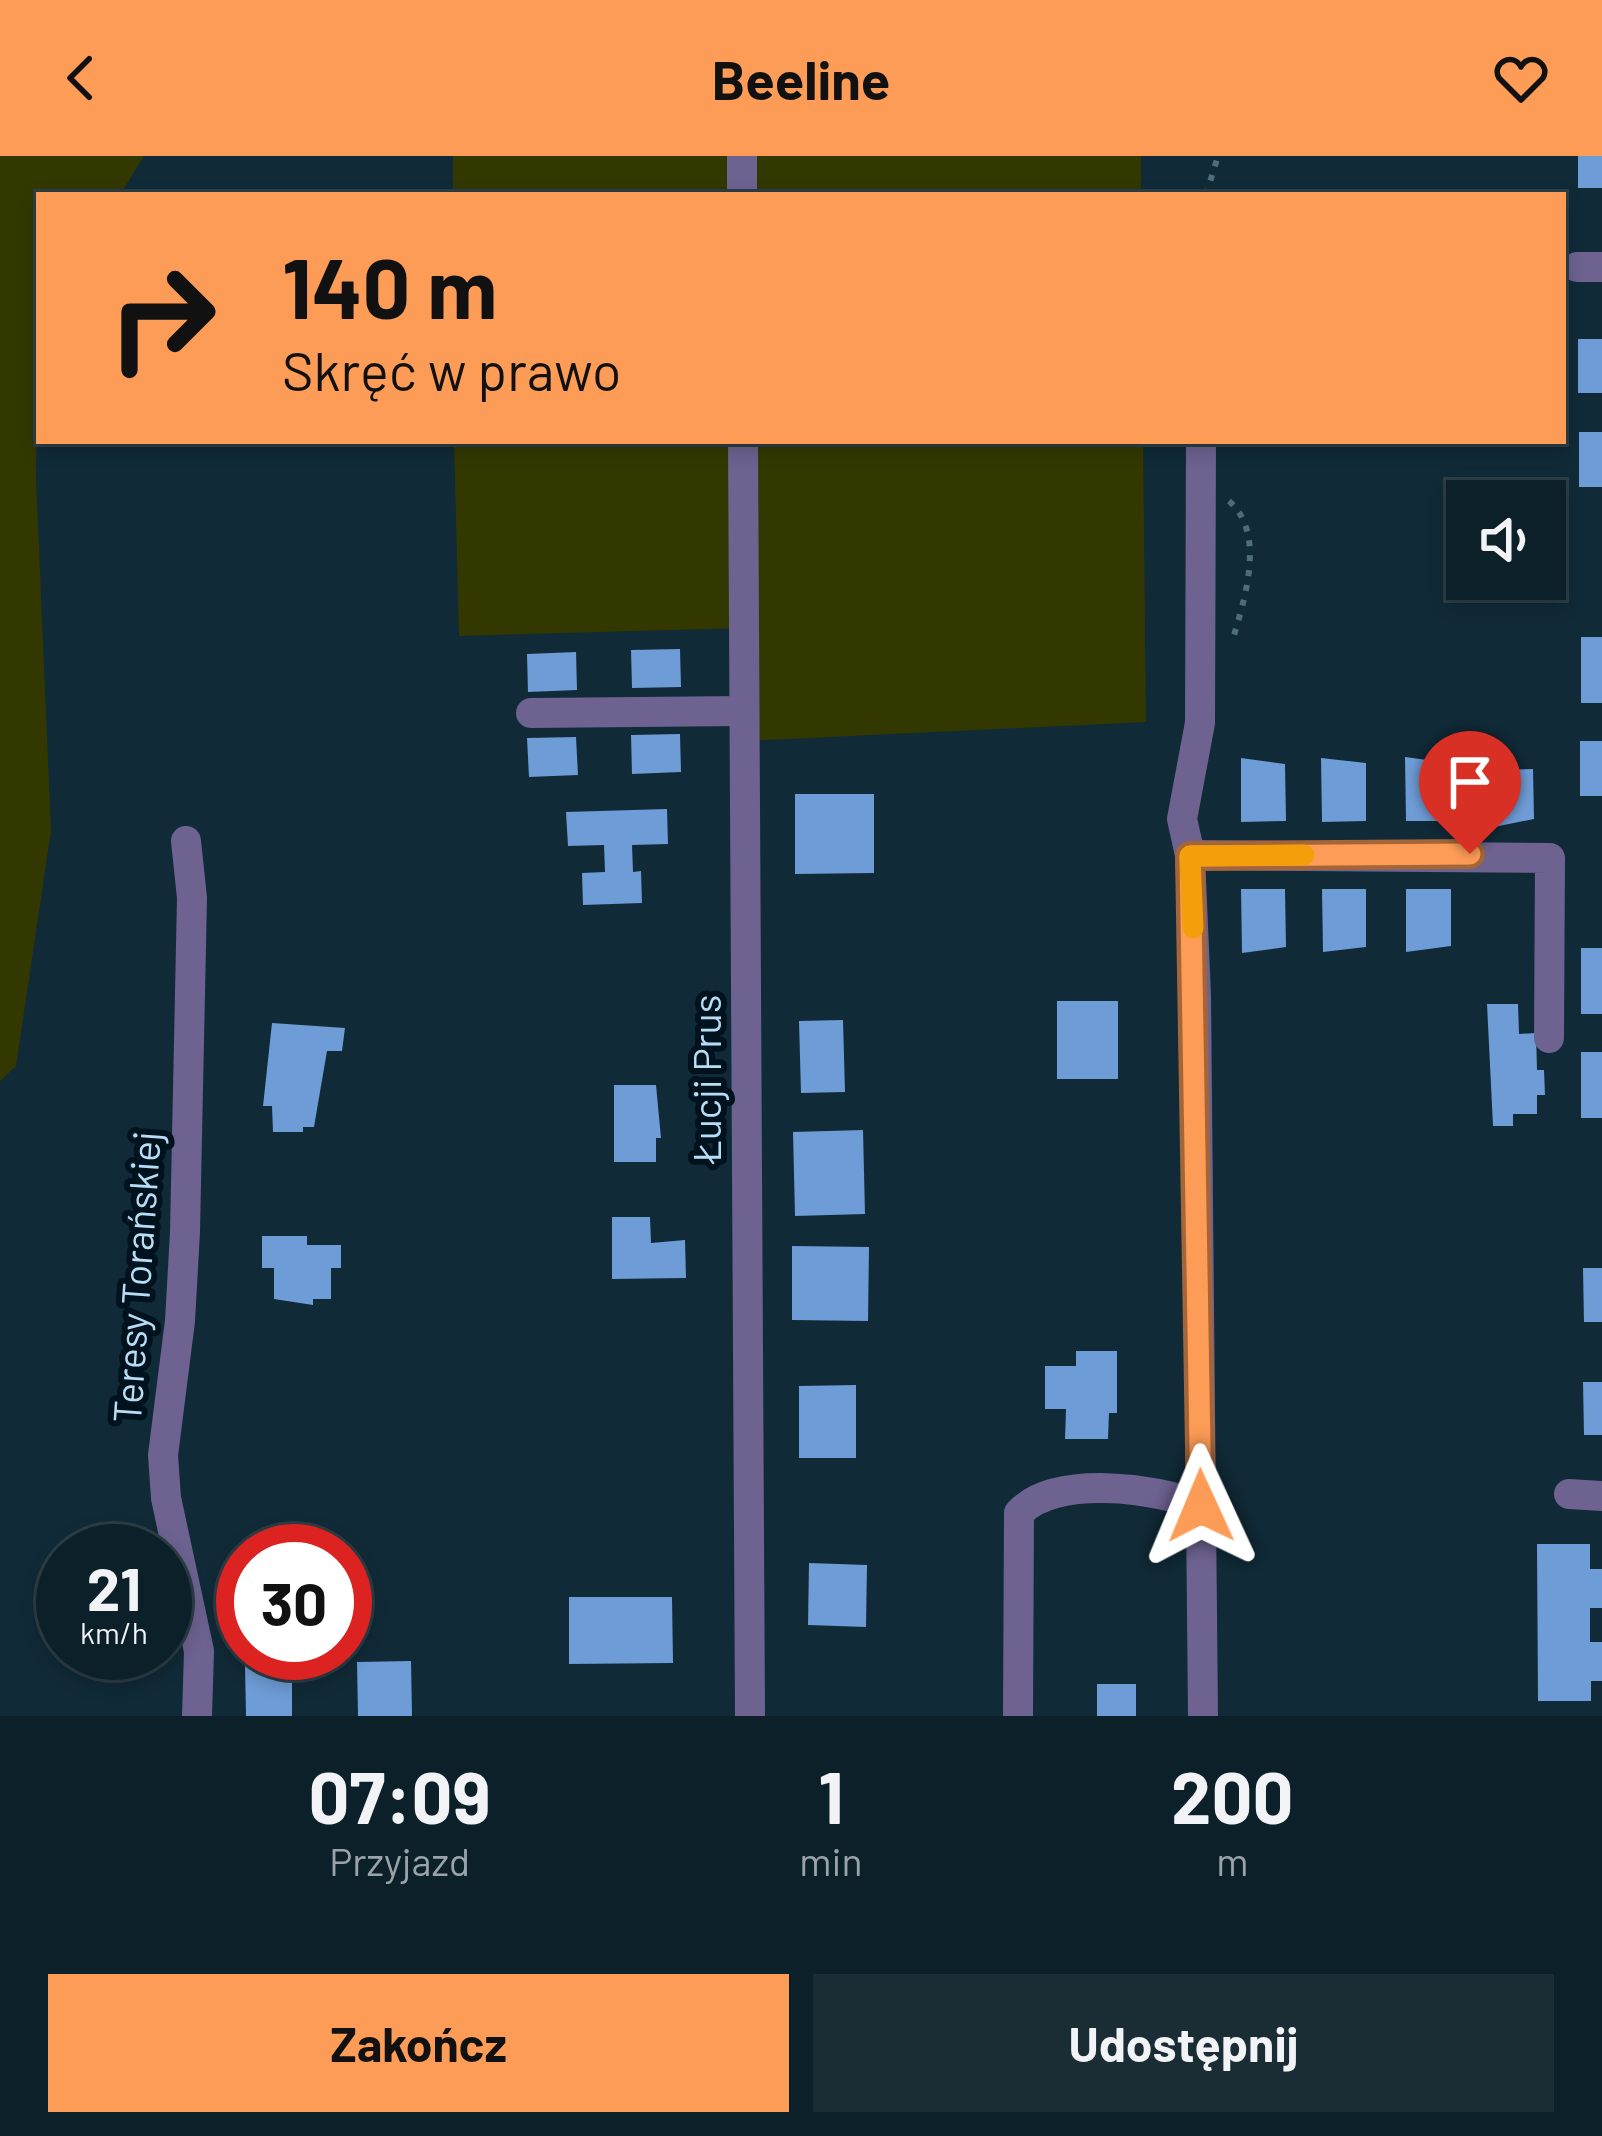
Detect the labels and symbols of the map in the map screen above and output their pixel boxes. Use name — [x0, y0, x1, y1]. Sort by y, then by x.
pin — [1419, 731, 1521, 854]
street label: Łucji Prus — [682, 995, 729, 1164]
street label: Teresy Torańskiej — [102, 1129, 169, 1424]
position arrow — [1138, 1443, 1264, 1569]
speed limit sign: 30 — [216, 1524, 372, 1680]

